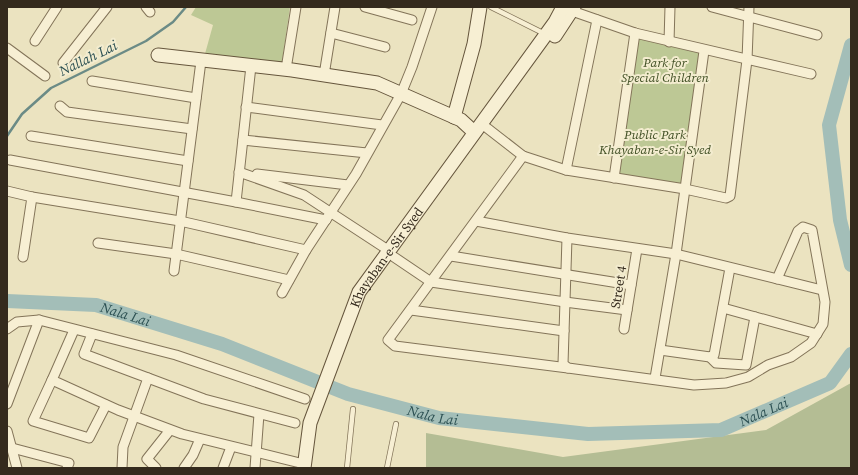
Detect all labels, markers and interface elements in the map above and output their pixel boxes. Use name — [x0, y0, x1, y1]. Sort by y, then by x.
water label: Nallah Lai — [54, 35, 121, 81]
park label: Park for Special Children — [621, 54, 709, 86]
park label: Public Park Khayaban-e-Sir Syed — [598, 126, 711, 158]
street label: Khayaban-e-Sir Syed — [346, 203, 427, 310]
street label: Street 4 — [607, 264, 630, 310]
water label: Nala Lai — [97, 297, 154, 332]
water label: Nala Lai — [735, 392, 792, 431]
water label: Nala Lai — [404, 400, 460, 430]

